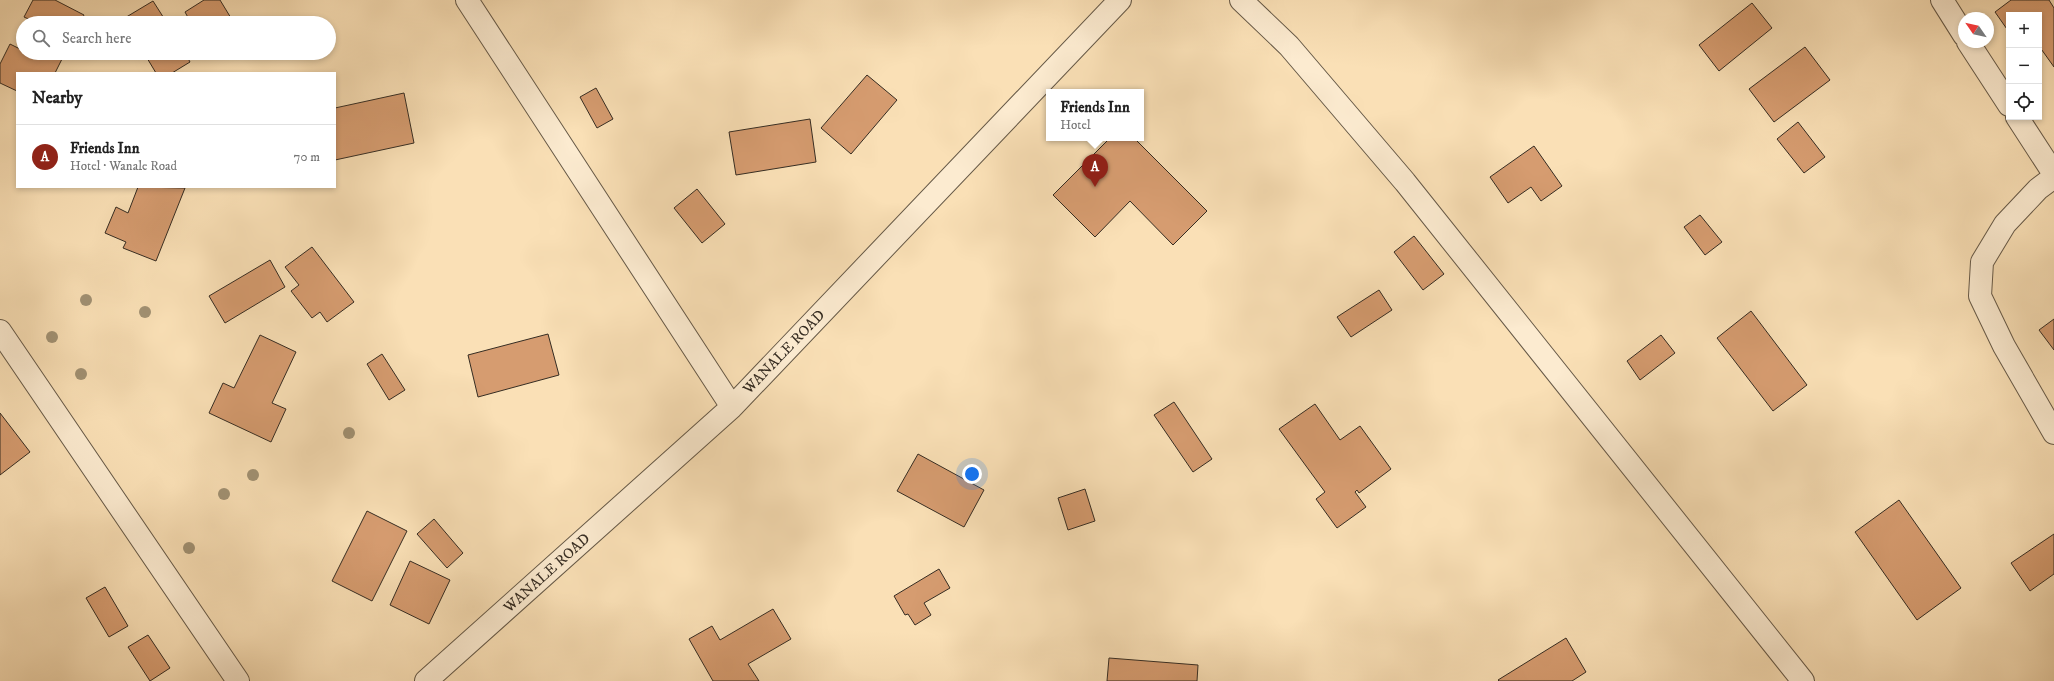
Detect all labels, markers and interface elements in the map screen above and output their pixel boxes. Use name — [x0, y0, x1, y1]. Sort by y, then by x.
north arrow — [1958, 12, 1994, 48]
map controls — [2006, 12, 2042, 120]
button: + — [2006, 12, 2042, 48]
search box — [16, 16, 336, 60]
icon: search — [30, 27, 52, 49]
text: Search here — [62, 29, 131, 48]
button: − — [2006, 48, 2042, 84]
button: locate — [2006, 84, 2042, 120]
text: Nearby — [32, 87, 82, 109]
popup — [1046, 89, 1144, 141]
text: Friends Inn — [1060, 98, 1130, 117]
text: Hotel — [1060, 117, 1091, 133]
text: Friends Inn — [70, 139, 139, 158]
text: A — [41, 149, 49, 165]
text: 70 m — [294, 149, 320, 165]
pin: A — [1082, 154, 1108, 187]
text: Hotel · Wanale Road — [70, 158, 177, 174]
street label: WANALE ROAD — [738, 306, 829, 399]
your location — [962, 464, 982, 484]
street label: WANALE ROAD — [499, 529, 594, 618]

